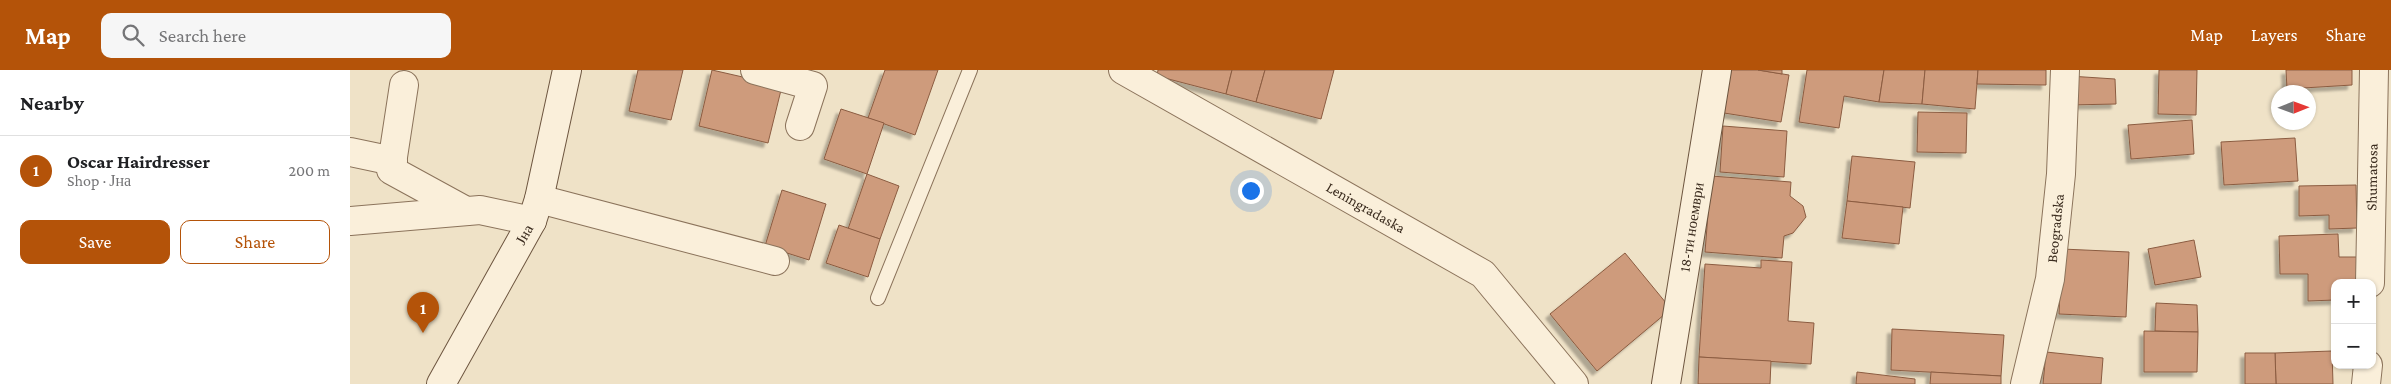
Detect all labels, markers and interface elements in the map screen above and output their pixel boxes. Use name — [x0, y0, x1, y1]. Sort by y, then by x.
search box — [101, 13, 451, 58]
icon: search — [119, 21, 147, 49]
text: Map — [25, 22, 71, 49]
text: Search here — [159, 25, 246, 46]
text: Map — [2190, 25, 2223, 45]
text: Layers — [2251, 25, 2298, 45]
text: Share — [2326, 25, 2366, 45]
north arrow — [2271, 85, 2316, 130]
text: Nearby — [20, 91, 84, 115]
street label: Shumatosa — [2363, 143, 2381, 211]
text: Oscar Hairdresser — [67, 151, 210, 172]
text: 1 — [33, 162, 39, 179]
text: 200 m — [288, 162, 330, 179]
text: Shop · Јна — [67, 172, 131, 189]
your location — [1238, 178, 1264, 204]
street label: Leningradaska — [1323, 179, 1408, 236]
street label: 18-ти ноември — [1676, 181, 1707, 273]
street label: Beogradska — [2044, 193, 2067, 264]
button: Save — [20, 220, 170, 264]
button: Share — [180, 220, 330, 264]
street label: Јна — [512, 222, 537, 248]
map controls — [2331, 279, 2376, 369]
button: + — [2331, 279, 2376, 324]
pin: 1 — [407, 292, 439, 333]
button: − — [2331, 324, 2376, 369]

